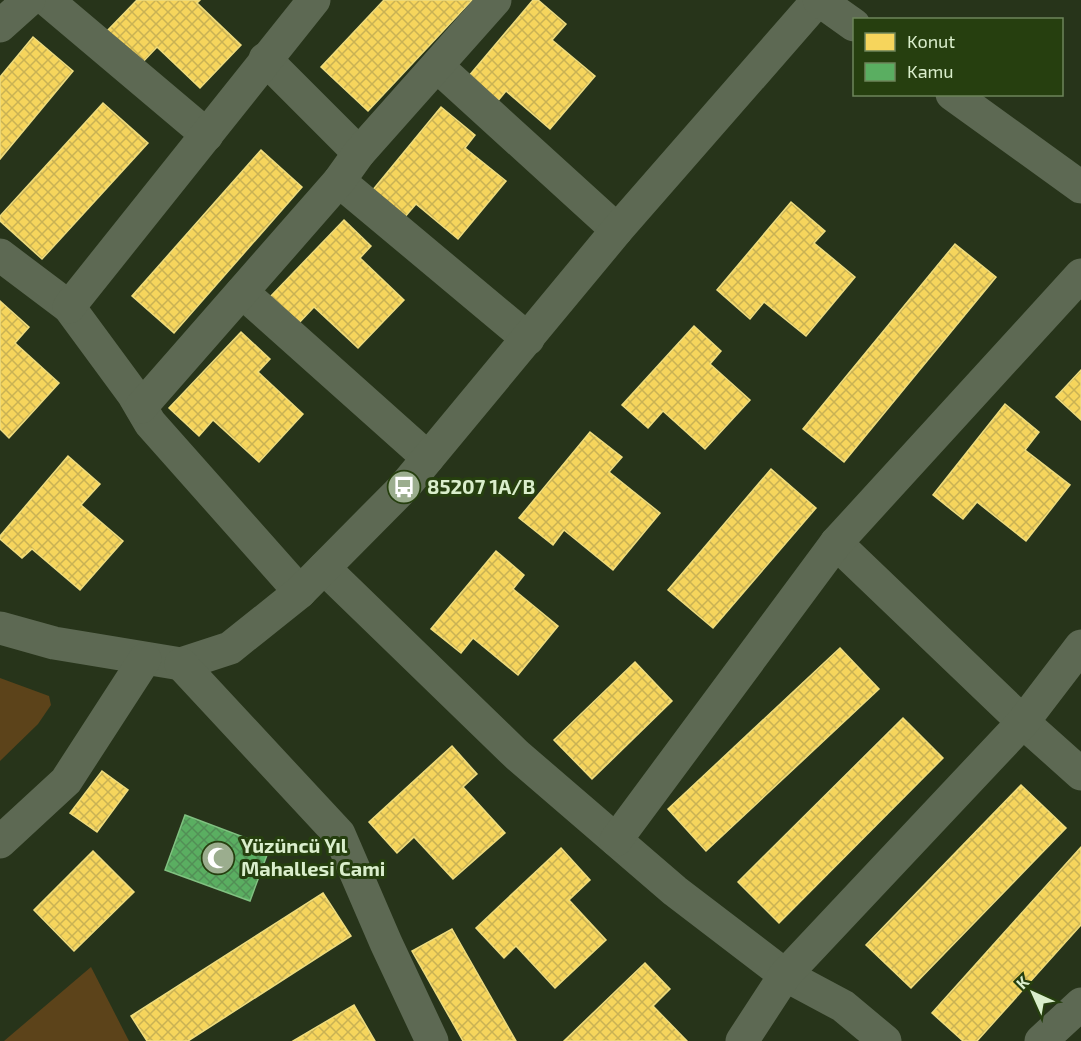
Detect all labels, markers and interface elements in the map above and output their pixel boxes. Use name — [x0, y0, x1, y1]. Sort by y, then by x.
legend — [853, 18, 1063, 96]
text: Konut — [907, 30, 955, 52]
text: Kamu — [907, 60, 954, 82]
bus stop icon: 85207 1A/B — [386, 469, 422, 505]
place label: 85207 1A/B — [427, 474, 535, 498]
place label: Yüzüncü Yıl Mahallesi Cami — [241, 833, 385, 880]
mosque icon: Yüzüncü Yıl Mahallesi Cami — [200, 840, 236, 876]
north arrow — [1003, 963, 1063, 1023]
text: K — [1012, 971, 1033, 992]

